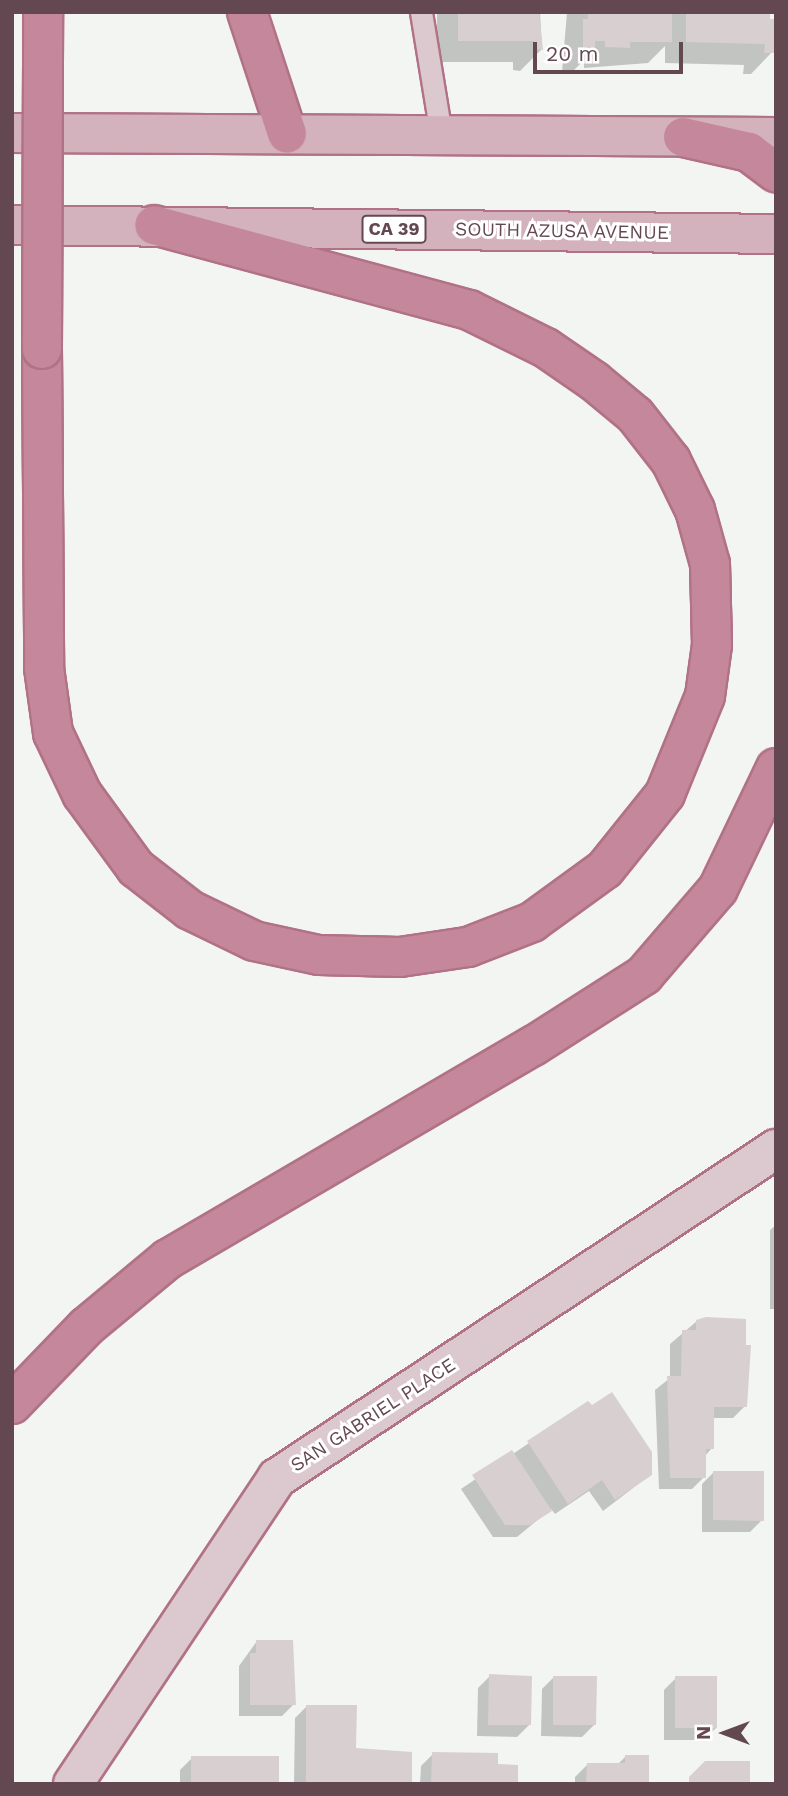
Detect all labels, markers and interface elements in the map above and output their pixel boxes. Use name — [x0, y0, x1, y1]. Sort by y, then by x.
scale bar — [536, 28, 686, 72]
text: 20 m — [546, 41, 598, 66]
road number: CA 39 — [361, 214, 427, 244]
street label: SOUTH AZUSA AVENUE — [454, 218, 670, 244]
street label: SAN GABRIEL PLACE — [286, 1353, 460, 1477]
north arrow — [690, 1698, 760, 1768]
text: N — [692, 1726, 715, 1740]

